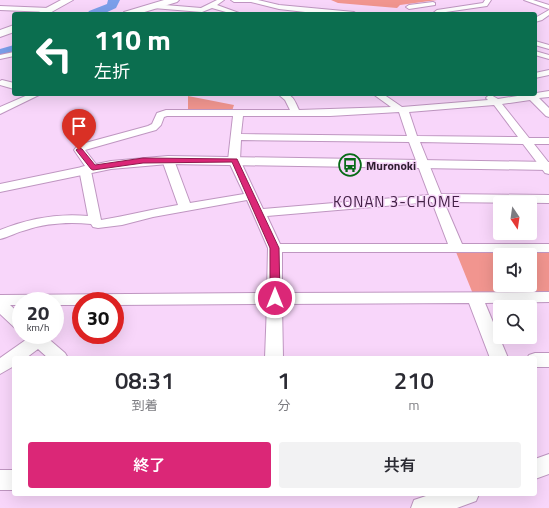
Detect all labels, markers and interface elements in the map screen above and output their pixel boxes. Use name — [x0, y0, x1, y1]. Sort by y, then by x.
text: 110 m — [94, 18, 171, 61]
icon: left — [28, 28, 80, 80]
text: 左折 — [94, 58, 130, 85]
pin — [62, 109, 96, 150]
icon: arrive — [68, 115, 90, 137]
bus stop icon: Muronoki — [337, 152, 363, 178]
place label: Muronoki — [366, 156, 416, 175]
district label: KONAN 3-CHOME — [333, 190, 461, 213]
north arrow — [493, 196, 537, 240]
map controls — [493, 196, 537, 344]
button: sound — [493, 248, 537, 292]
position arrow — [254, 277, 296, 319]
speed limit sign: 30 — [72, 292, 124, 344]
text: 20 — [27, 297, 49, 328]
button: search — [493, 300, 537, 344]
text: km/h — [27, 320, 49, 335]
text: 08:31 — [115, 362, 174, 398]
text: 1 — [277, 362, 291, 398]
text: 210 — [394, 362, 434, 398]
text: 到着 — [132, 395, 158, 415]
text: 分 — [278, 395, 291, 415]
text: m — [408, 395, 419, 415]
button: 終了 — [28, 442, 271, 488]
button: 共有 — [279, 442, 521, 488]

